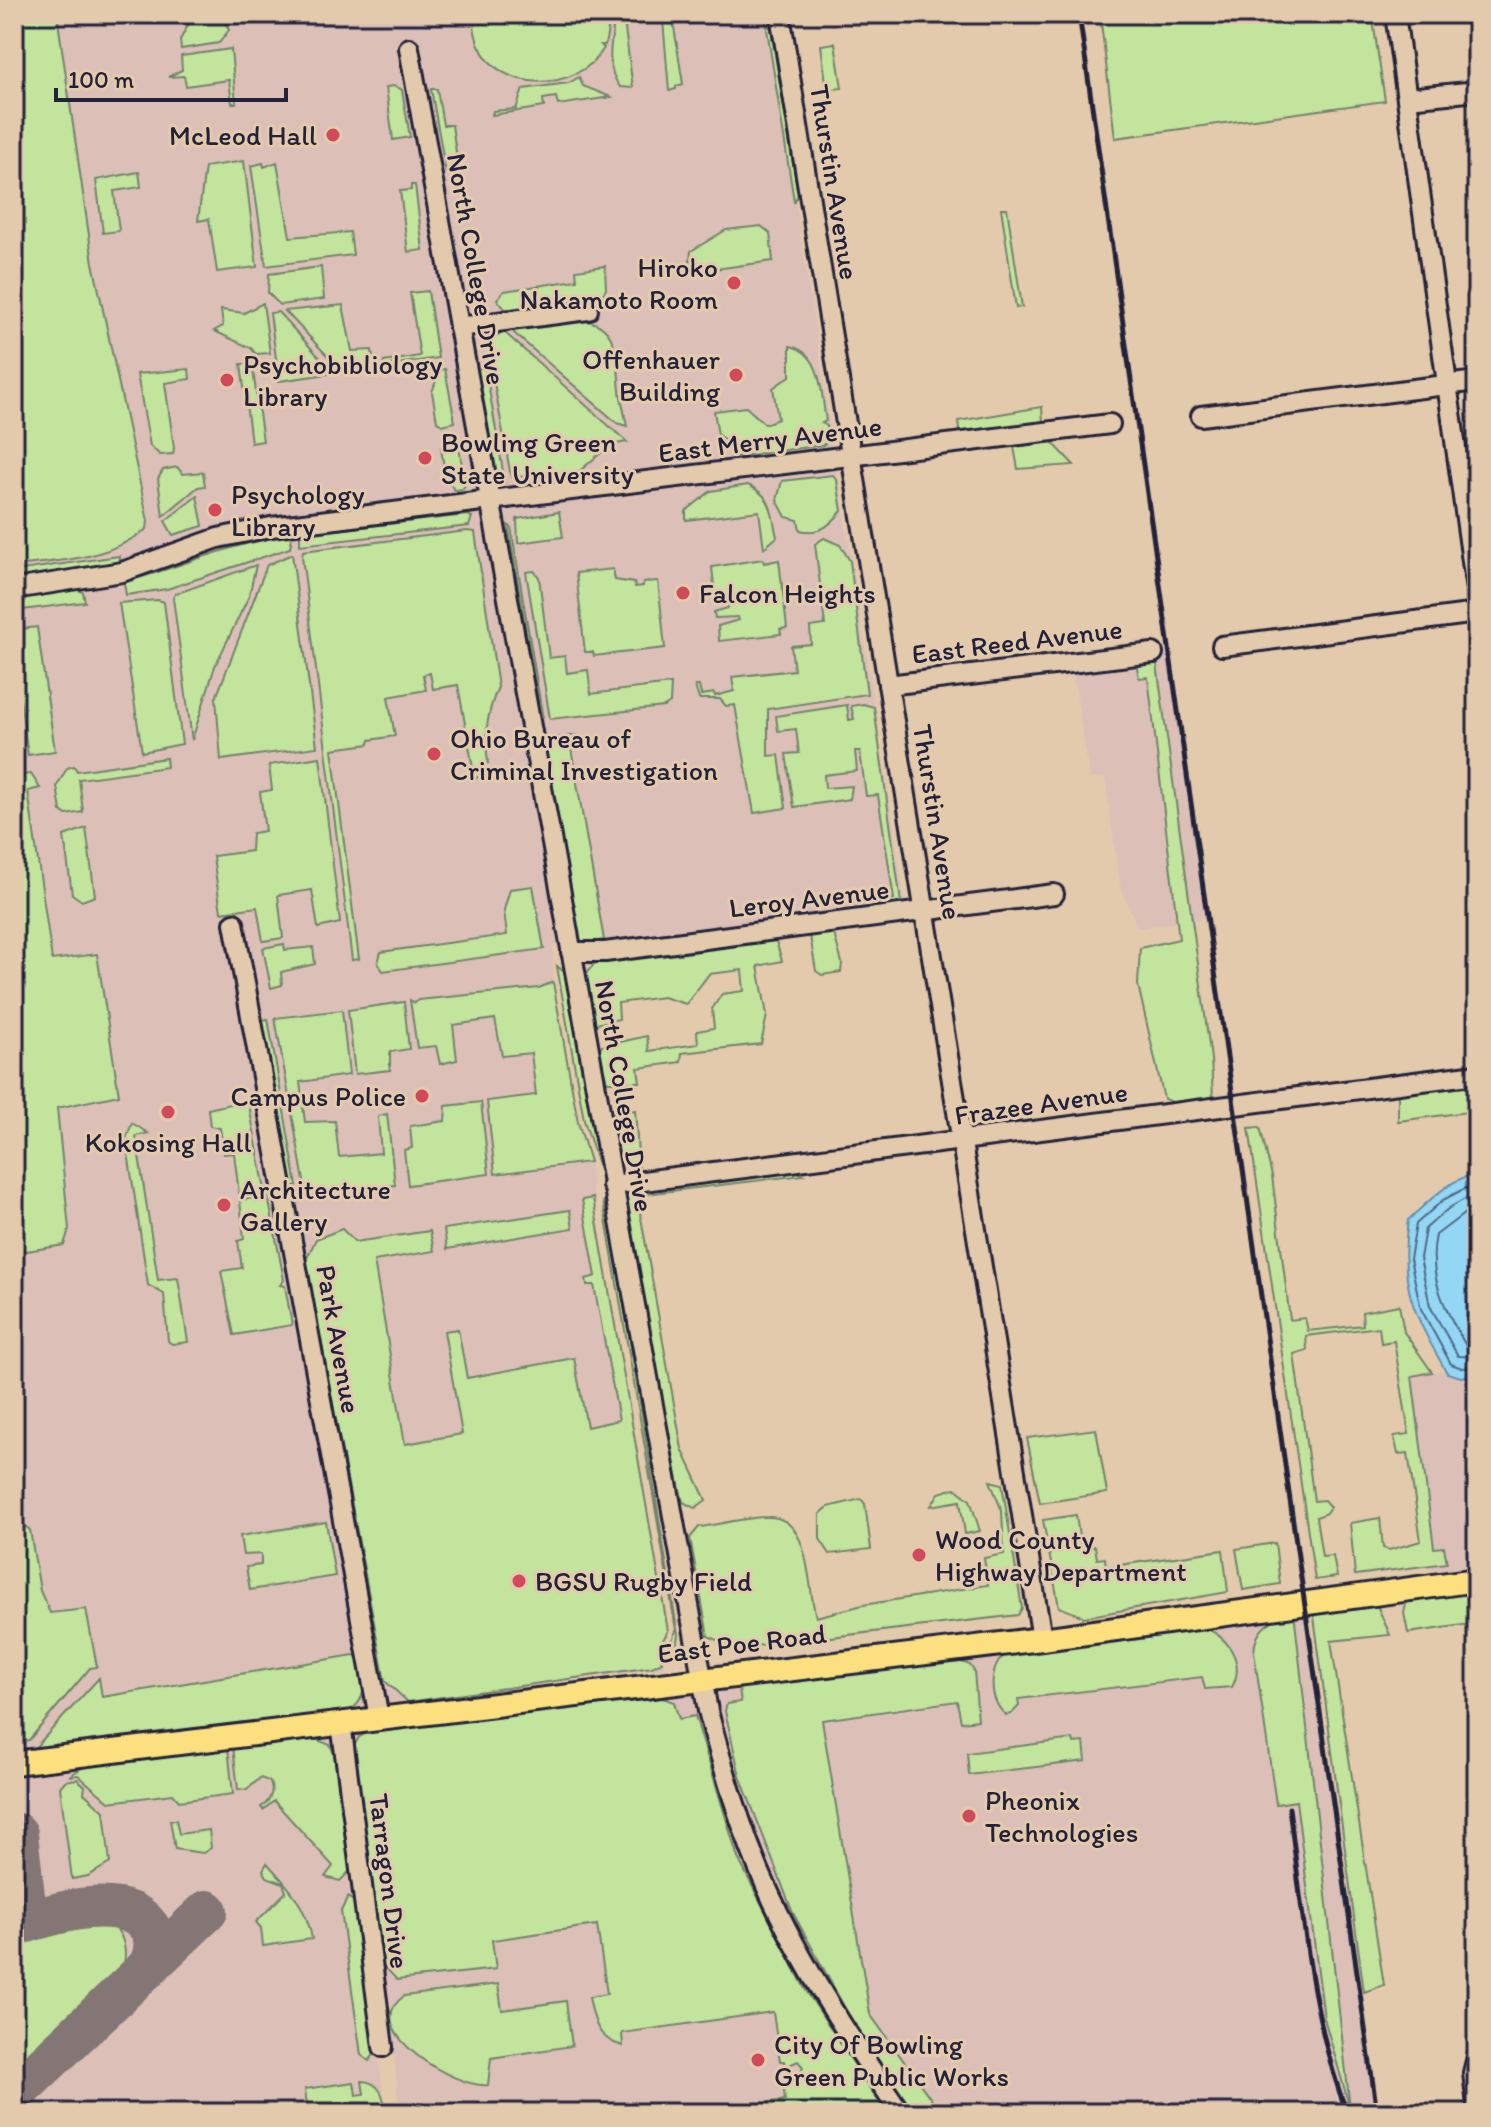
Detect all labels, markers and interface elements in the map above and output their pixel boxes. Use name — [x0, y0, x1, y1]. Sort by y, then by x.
scale bar — [56, 52, 286, 102]
text: 100 m — [68, 65, 134, 94]
street label: Thurstin Avenue — [803, 82, 867, 282]
place label: McLeod Hall — [169, 118, 317, 152]
marker: McLeod Hall — [324, 126, 342, 144]
street label: North College Drive — [440, 150, 514, 388]
place label: Hiroko Nakamoto Room — [519, 250, 718, 316]
marker: Hiroko Nakamoto Room — [725, 274, 743, 292]
place label: Offenhauer Building — [582, 342, 721, 408]
place label: Psychobibliology Library — [243, 347, 443, 413]
marker: Offenhauer Building — [727, 366, 745, 384]
marker: Psychobibliology Library — [218, 371, 236, 389]
street label: East Merry Avenue — [656, 408, 884, 470]
place label: Bowling Green State University — [441, 425, 634, 491]
marker: Bowling Green State University — [416, 449, 434, 467]
place label: Psychology Library — [231, 477, 365, 543]
marker: Psychology Library — [206, 501, 224, 519]
place label: Falcon Heights — [699, 576, 876, 610]
marker: Falcon Heights — [674, 584, 692, 602]
street label: East Reed Avenue — [910, 611, 1124, 671]
place label: Ohio Bureau of Criminal Investigation — [450, 721, 718, 787]
street label: Thurstin Avenue — [906, 722, 970, 922]
marker: Ohio Bureau of Criminal Investigation — [425, 745, 443, 763]
street label: Leroy Avenue — [727, 871, 891, 925]
street label: North College Drive — [588, 977, 662, 1215]
street label: Frazee Avenue — [952, 1074, 1130, 1132]
place label: Campus Police — [231, 1079, 406, 1113]
marker: Campus Police — [413, 1087, 431, 1105]
marker: Kokosing Hall — [159, 1103, 177, 1121]
place label: Kokosing Hall — [85, 1125, 251, 1159]
place label: Architecture Gallery — [240, 1172, 391, 1238]
marker: Architecture Gallery — [215, 1196, 233, 1214]
street label: Park Avenue — [309, 1262, 369, 1416]
place label: Wood County Highway Department — [935, 1522, 1187, 1588]
marker: Wood County Highway Department — [910, 1546, 928, 1564]
place label: BGSU Rugby Field — [535, 1564, 752, 1598]
marker: BGSU Rugby Field — [510, 1572, 528, 1590]
street label: East Poe Road — [655, 1616, 829, 1670]
place label: Pheonix Technologies — [985, 1783, 1138, 1849]
street label: Tarragon Drive — [362, 1791, 418, 1971]
marker: Pheonix Technologies — [960, 1807, 978, 1825]
place label: City Of Bowling Green Public Works — [774, 2027, 1009, 2093]
marker: City Of Bowling Green Public Works — [749, 2051, 767, 2069]

